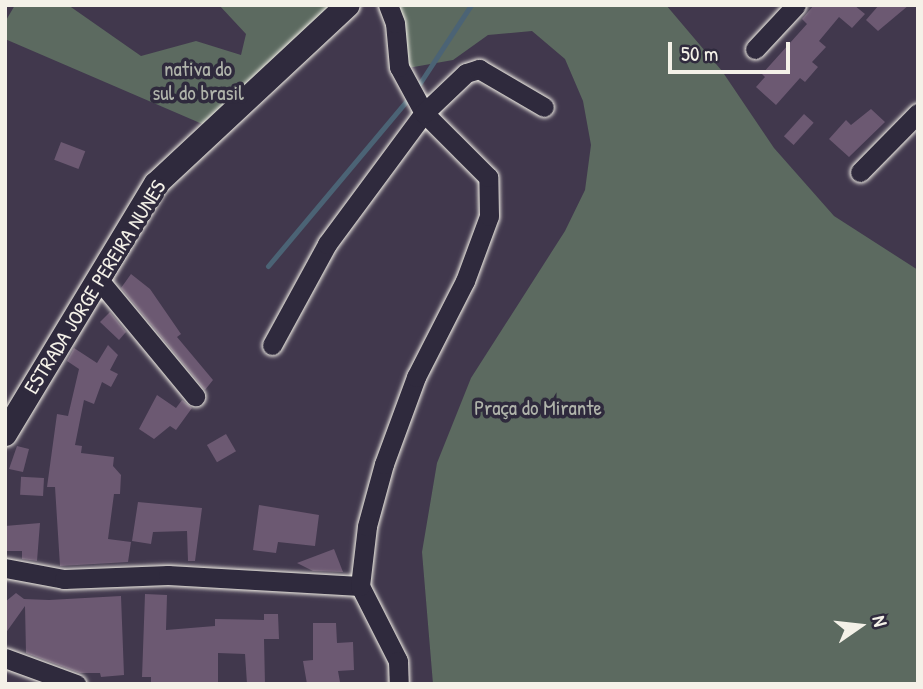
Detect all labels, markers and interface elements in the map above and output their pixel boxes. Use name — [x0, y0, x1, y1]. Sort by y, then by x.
scale bar — [671, 28, 794, 72]
text: 50 m — [681, 39, 718, 68]
park label: nativa do sul do brasil — [152, 56, 244, 106]
street label: ESTRADA JORGE PEREIRA NUNES — [19, 175, 171, 399]
park label: Praça do Mirante — [474, 395, 602, 421]
north arrow — [825, 591, 895, 661]
text: N — [867, 613, 894, 629]

